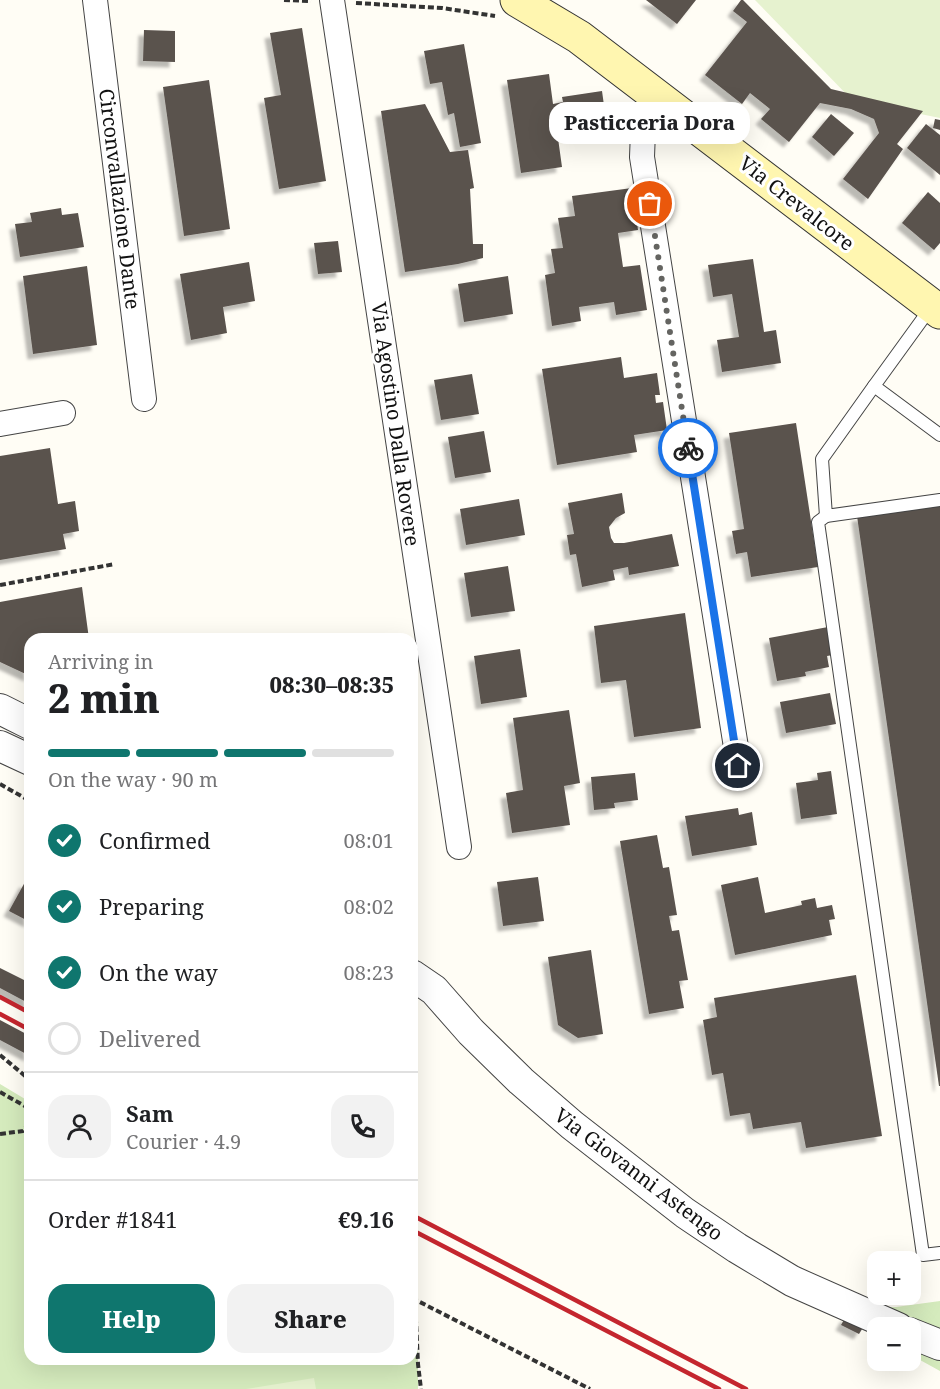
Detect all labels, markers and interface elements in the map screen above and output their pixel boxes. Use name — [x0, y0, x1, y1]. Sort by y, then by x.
street label: Circonvallazione Dante — [93, 87, 147, 311]
callout: Pasticceria Dora — [550, 102, 750, 144]
text: Pasticceria Dora — [564, 109, 735, 136]
street label: Via Crevalcore — [734, 149, 860, 257]
pin — [624, 178, 675, 229]
icon: bag — [633, 187, 666, 220]
street label: Via Agostino Dalla Rovere — [366, 300, 426, 548]
courier — [658, 418, 718, 478]
icon: bike — [672, 432, 705, 465]
text: Arriving in — [48, 648, 153, 675]
text: 08:30–08:35 — [270, 669, 394, 699]
text: 2 min — [48, 671, 160, 724]
pin — [712, 740, 763, 791]
icon: home — [721, 749, 754, 782]
text: On the way · 90 m — [48, 766, 218, 793]
icon: check — [48, 824, 81, 857]
text: Confirmed — [99, 825, 210, 855]
text: 08:01 — [344, 827, 394, 854]
icon: check — [48, 890, 81, 923]
text: Preparing — [99, 891, 204, 921]
text: 08:02 — [344, 893, 394, 920]
icon: check — [48, 956, 81, 989]
text: On the way — [99, 957, 218, 987]
text: 08:23 — [344, 959, 394, 986]
text: Delivered — [99, 1023, 201, 1053]
button: person — [48, 1095, 111, 1158]
button: phone — [331, 1095, 394, 1158]
text: Sam — [126, 1098, 174, 1128]
street label: Via Giovanni Astengo — [549, 1102, 729, 1246]
text: Courier · 4.9 — [126, 1128, 241, 1155]
text: Order #1841 — [48, 1204, 178, 1234]
text: €9.16 — [338, 1204, 394, 1234]
map controls — [867, 1251, 921, 1371]
button: + — [867, 1251, 921, 1305]
button: Help — [48, 1284, 215, 1353]
button: Share — [227, 1284, 394, 1353]
button: − — [867, 1317, 921, 1371]

